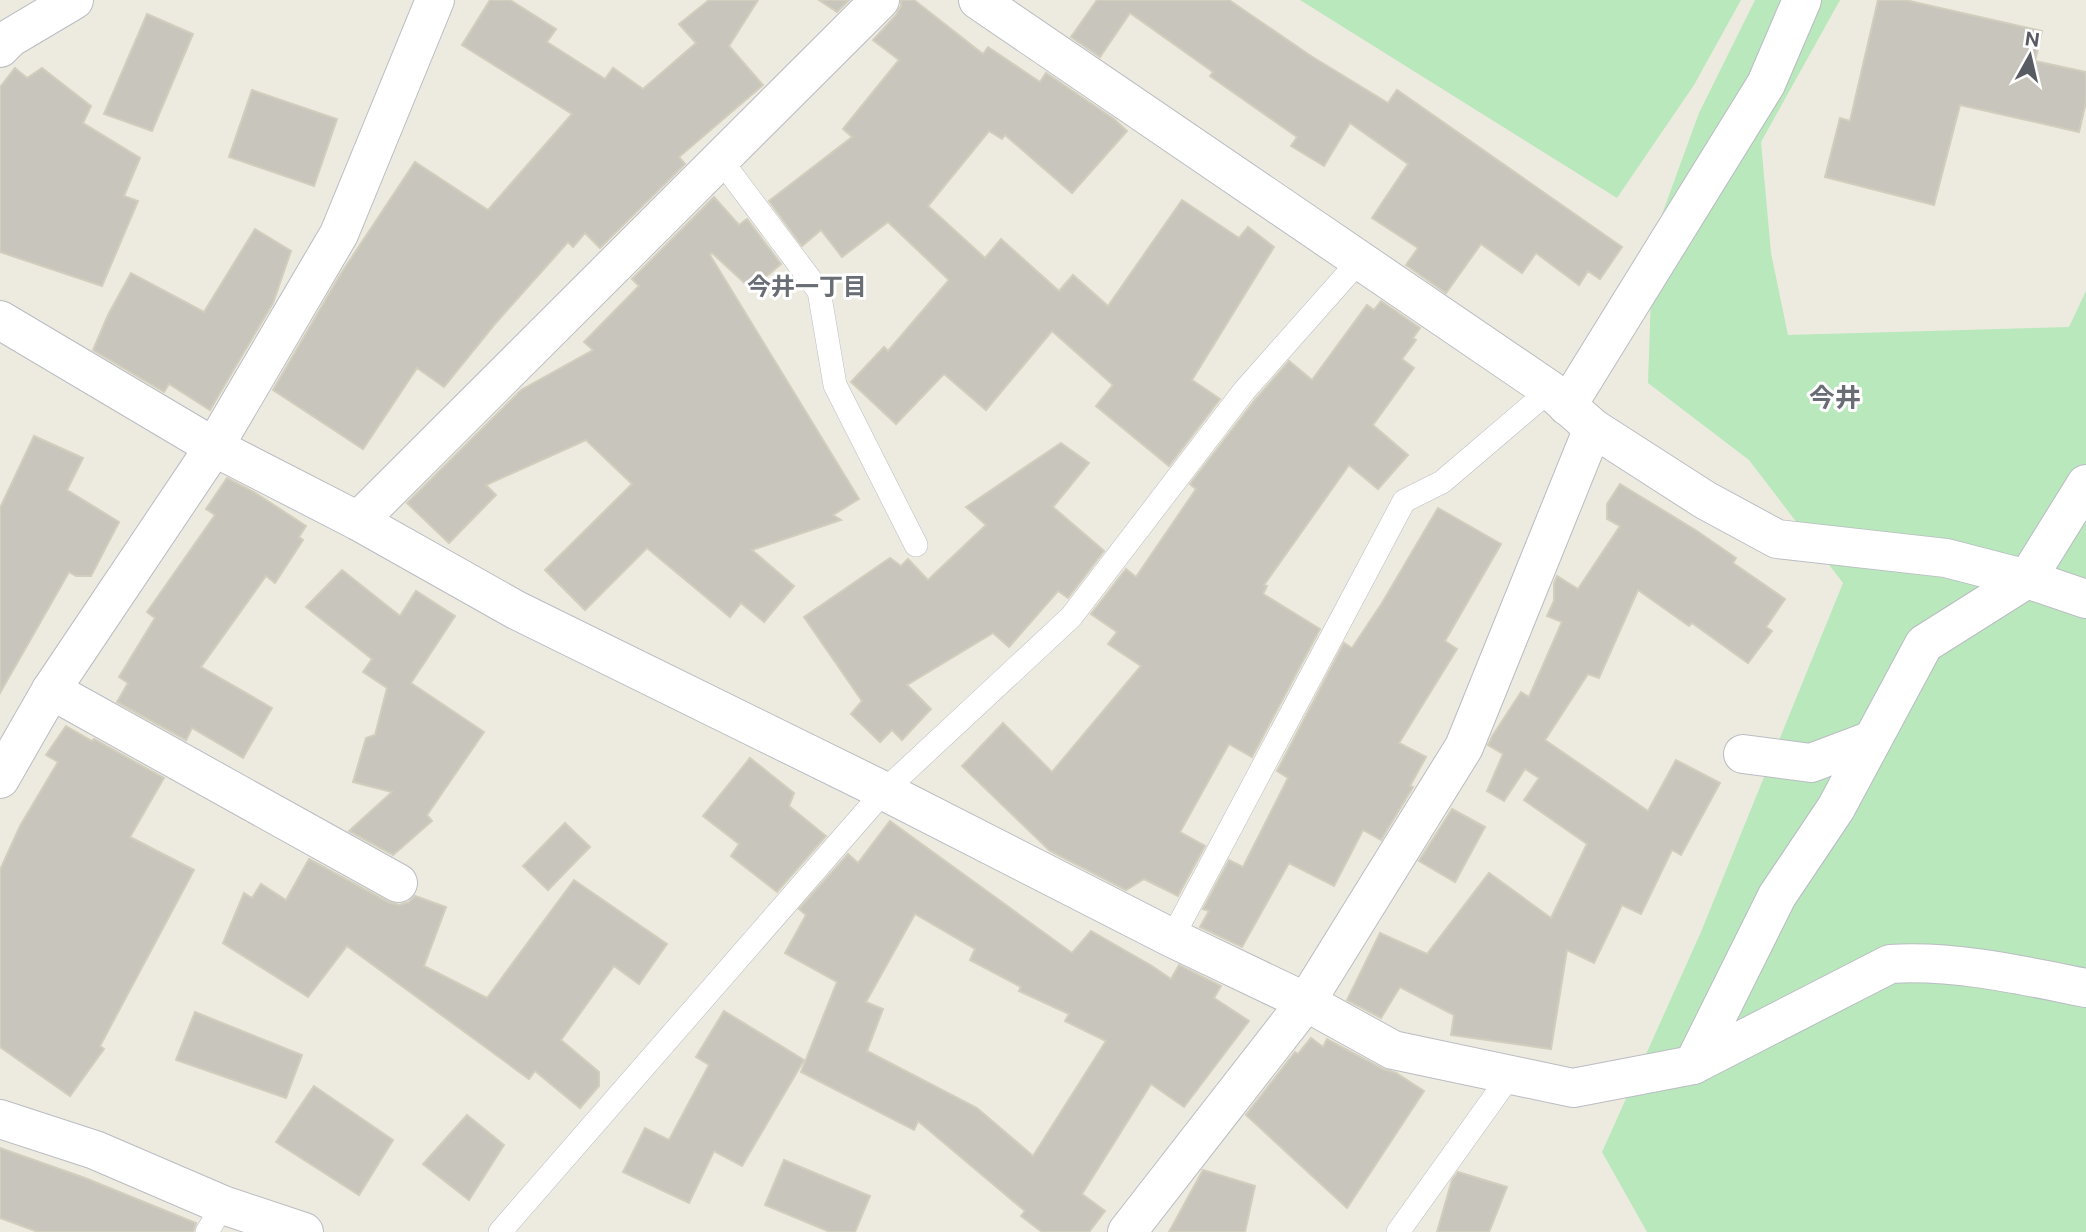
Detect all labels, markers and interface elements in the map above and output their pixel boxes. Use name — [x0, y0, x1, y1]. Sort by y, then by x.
north arrow — [1995, 21, 2065, 91]
text: N — [2023, 27, 2041, 51]
district label: 今井一丁目 — [747, 272, 867, 300]
district label: 今井 — [1809, 382, 1861, 413]

